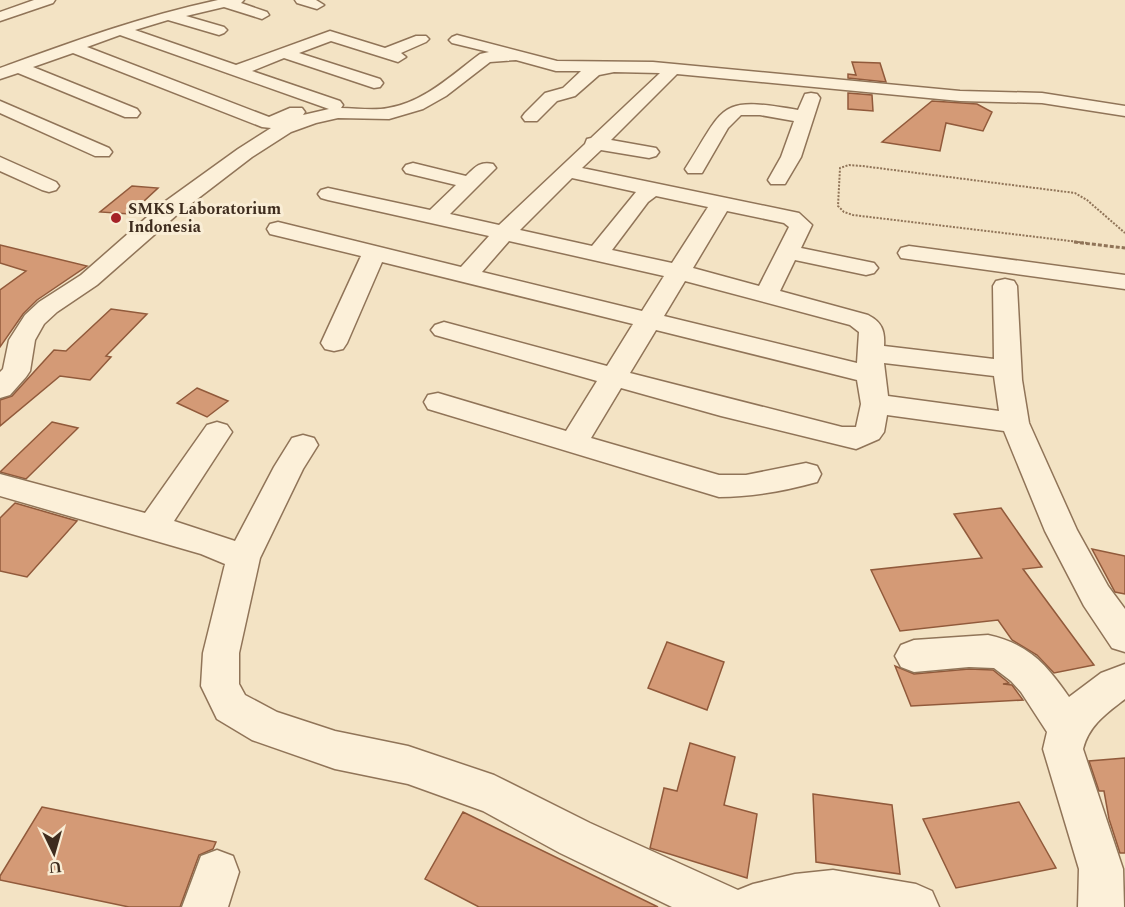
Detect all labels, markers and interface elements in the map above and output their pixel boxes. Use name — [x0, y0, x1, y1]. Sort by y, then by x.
place label: SMKS Laboratorium Indonesia — [128, 197, 282, 239]
marker: SMKS Laboratorium Indonesia — [109, 211, 123, 225]
north arrow — [24, 823, 84, 883]
text: U — [47, 854, 63, 879]

